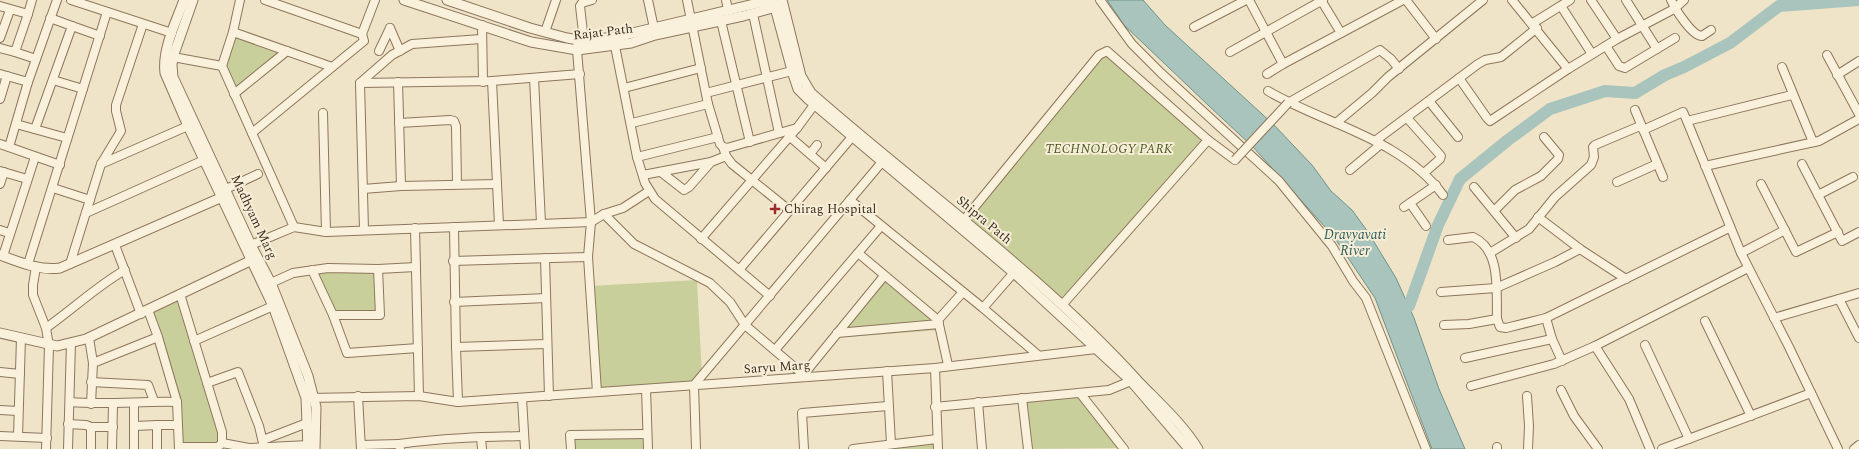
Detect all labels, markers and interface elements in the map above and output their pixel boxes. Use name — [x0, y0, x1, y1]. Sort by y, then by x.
street label: Rajat Path — [572, 18, 634, 46]
park label: TECHNOLOGY PARK — [1045, 139, 1173, 159]
street label: Madhyam Marg — [226, 171, 282, 263]
street label: Shipra Path — [952, 191, 1017, 250]
place label: Chirag Hospital — [784, 199, 876, 219]
marker: Chirag Hospital — [769, 203, 781, 215]
water label: Dravyavati River — [1324, 224, 1386, 261]
street label: Saryu Marg — [743, 355, 811, 379]

